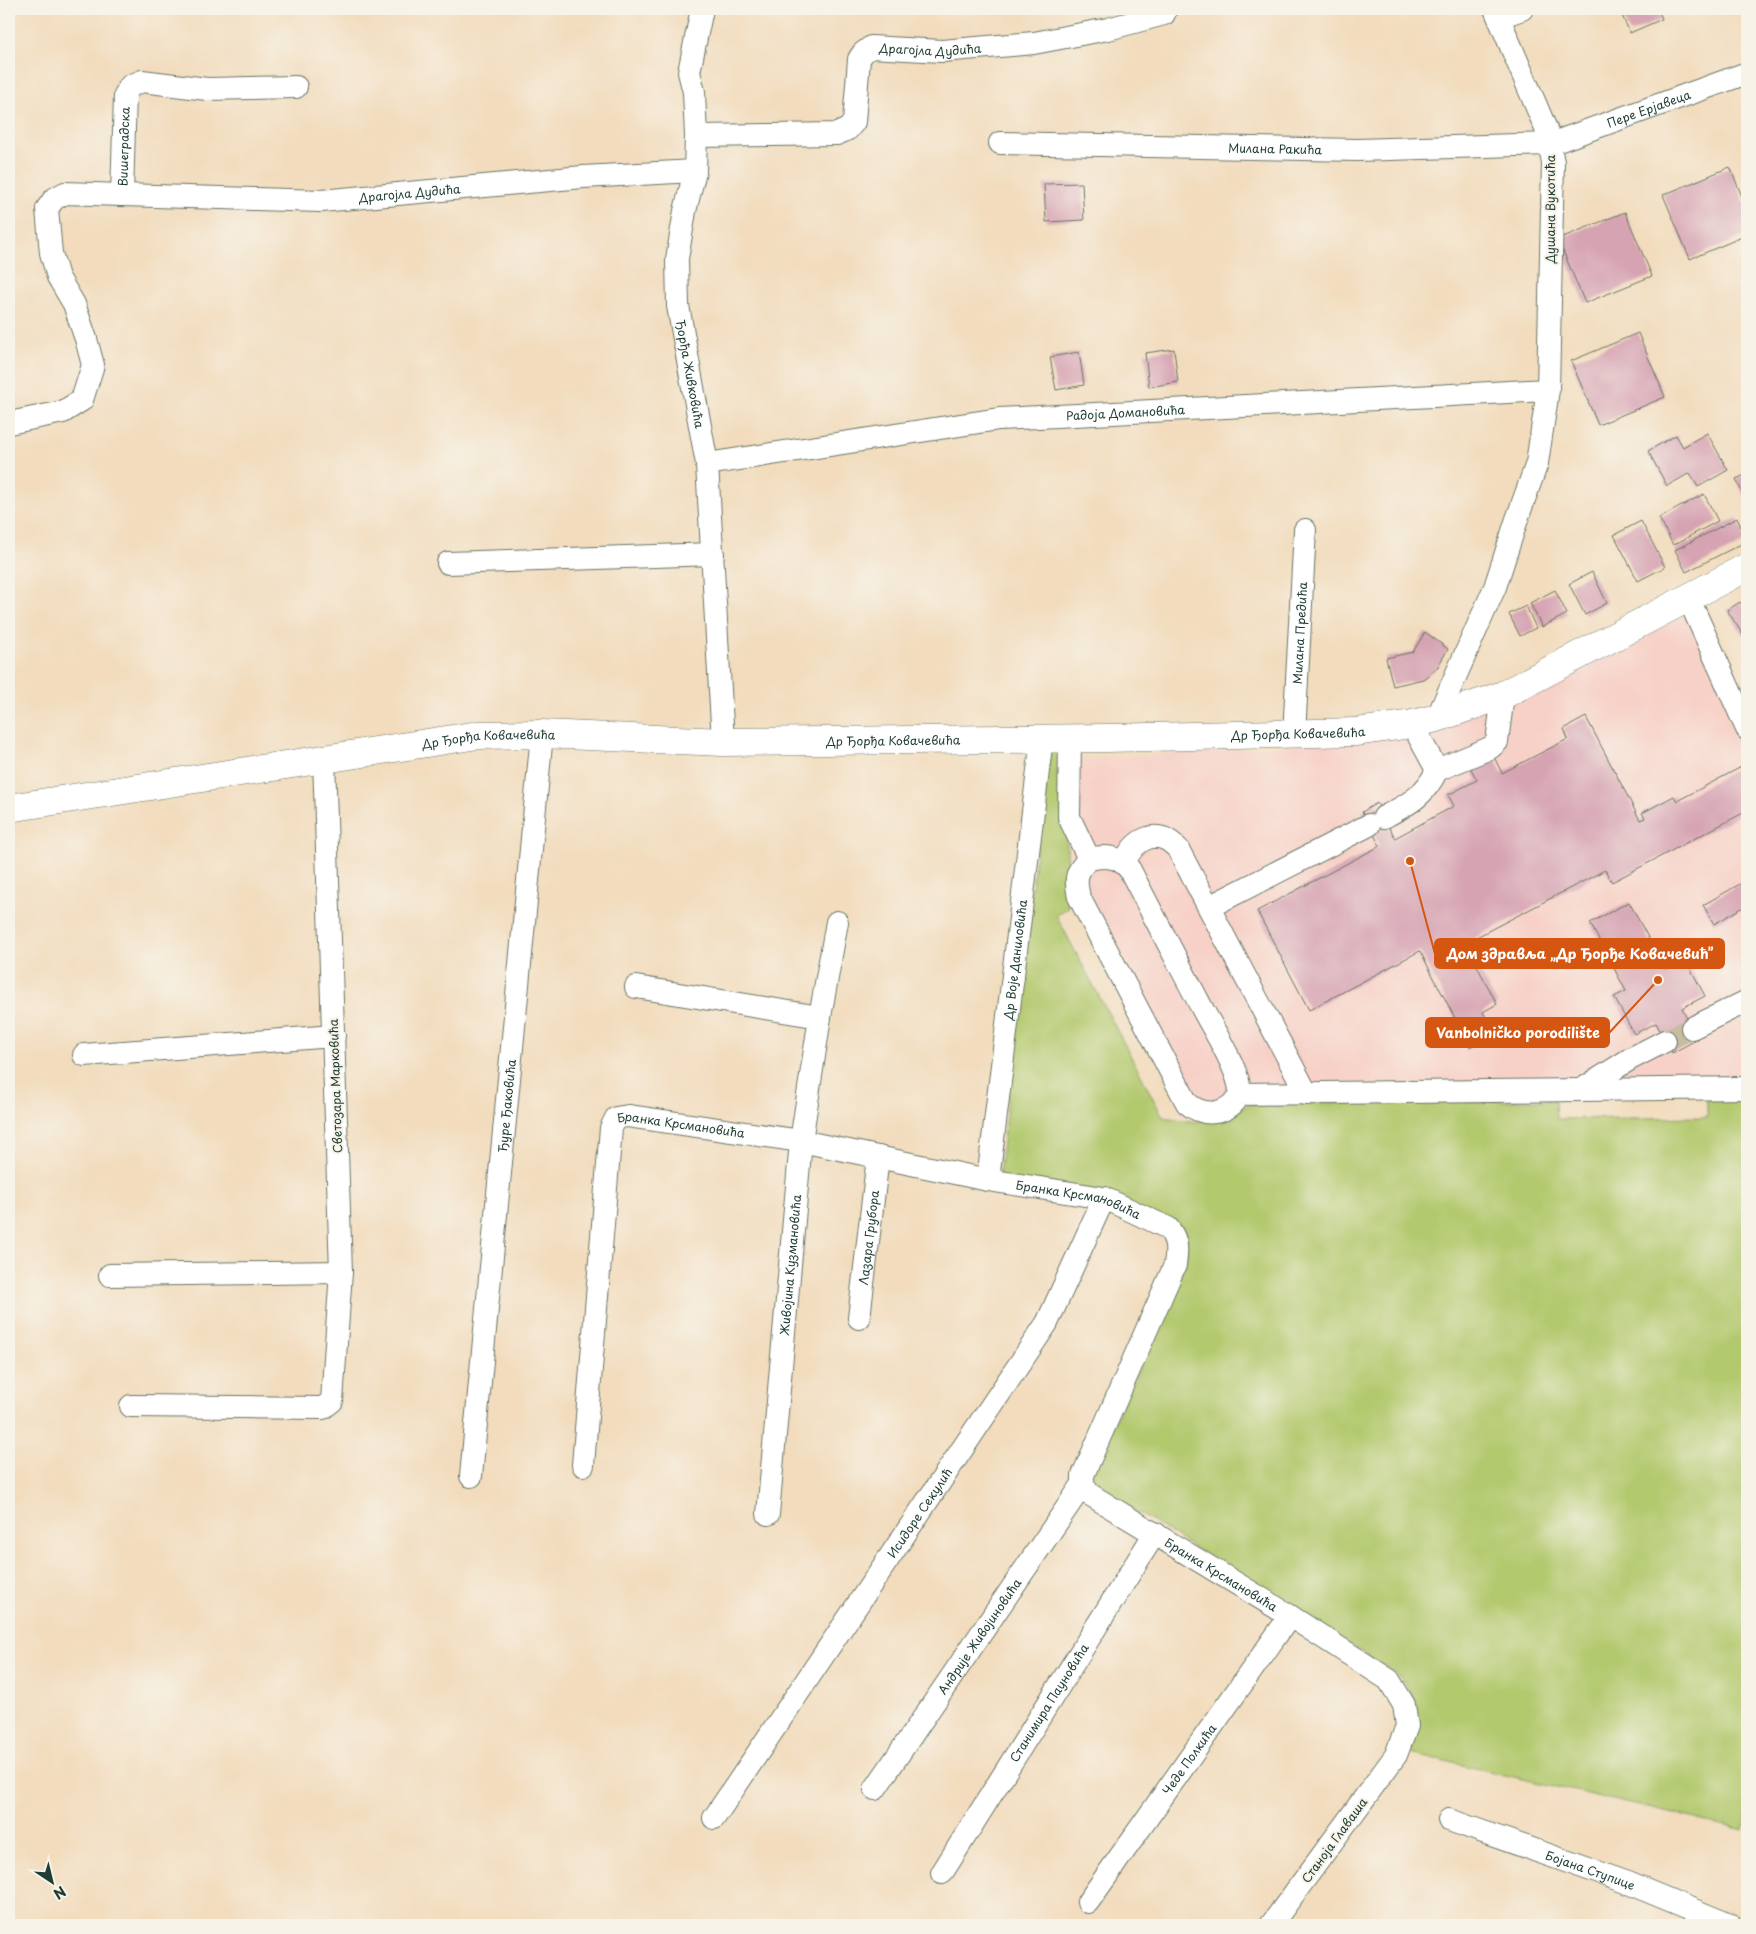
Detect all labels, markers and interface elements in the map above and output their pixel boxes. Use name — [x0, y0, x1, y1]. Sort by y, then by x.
street label: Драгојла Дудића — [878, 38, 982, 60]
street label: Пере Ерјавеца — [1604, 85, 1694, 132]
street label: Вишеградска — [113, 106, 134, 186]
street label: Милана Ракића — [1228, 138, 1322, 158]
street label: Душана Вукотића — [1541, 154, 1559, 264]
street label: Драгојла Дудића — [357, 179, 462, 207]
street label: Ђорђа Живковића — [672, 318, 709, 430]
street label: Радоја Домановића — [1066, 400, 1186, 424]
street label: Милана Предића — [1288, 581, 1311, 685]
street label: Др Ђорђа Ковачевића — [1230, 722, 1367, 744]
street label: Др Ђорђа Ковачевића — [420, 725, 556, 753]
street label: Др Ђорђа Ковачевића — [825, 731, 961, 750]
street label: Др Воје Даниловића — [999, 898, 1031, 1022]
callout: Дом здравља „Др Ђорђе Ковачевић” — [1435, 939, 1724, 968]
text: Дом здравља „Др Ђорђе Ковачевић” — [1446, 943, 1714, 964]
street label: Светозара Марковића — [324, 1018, 346, 1153]
callout: Vanbolničko porodilište — [1426, 1018, 1609, 1047]
text: Vanbolničko porodilište — [1436, 1022, 1600, 1043]
street label: Ђуре Ђаковића — [493, 1058, 520, 1153]
street label: Бранка Крсмановића — [616, 1107, 746, 1142]
street label: Бранка Крсмановића — [1015, 1175, 1144, 1223]
street label: Лазара Грубора — [854, 1189, 883, 1286]
street label: Живојина Кузмановића — [775, 1193, 805, 1336]
street label: Исидоре Секулић — [883, 1464, 956, 1561]
street label: Бранка Крсмановића — [1161, 1533, 1281, 1616]
street label: Андрије Живојиновића — [933, 1574, 1025, 1698]
street label: Станимира Пауновића — [1005, 1640, 1093, 1765]
street label: Чеде Полкића — [1158, 1720, 1221, 1798]
street label: Станоја Главаша — [1297, 1793, 1371, 1886]
street label: Бојана Ступице — [1543, 1846, 1638, 1894]
north arrow — [28, 1856, 78, 1906]
text: N — [49, 1881, 70, 1905]

